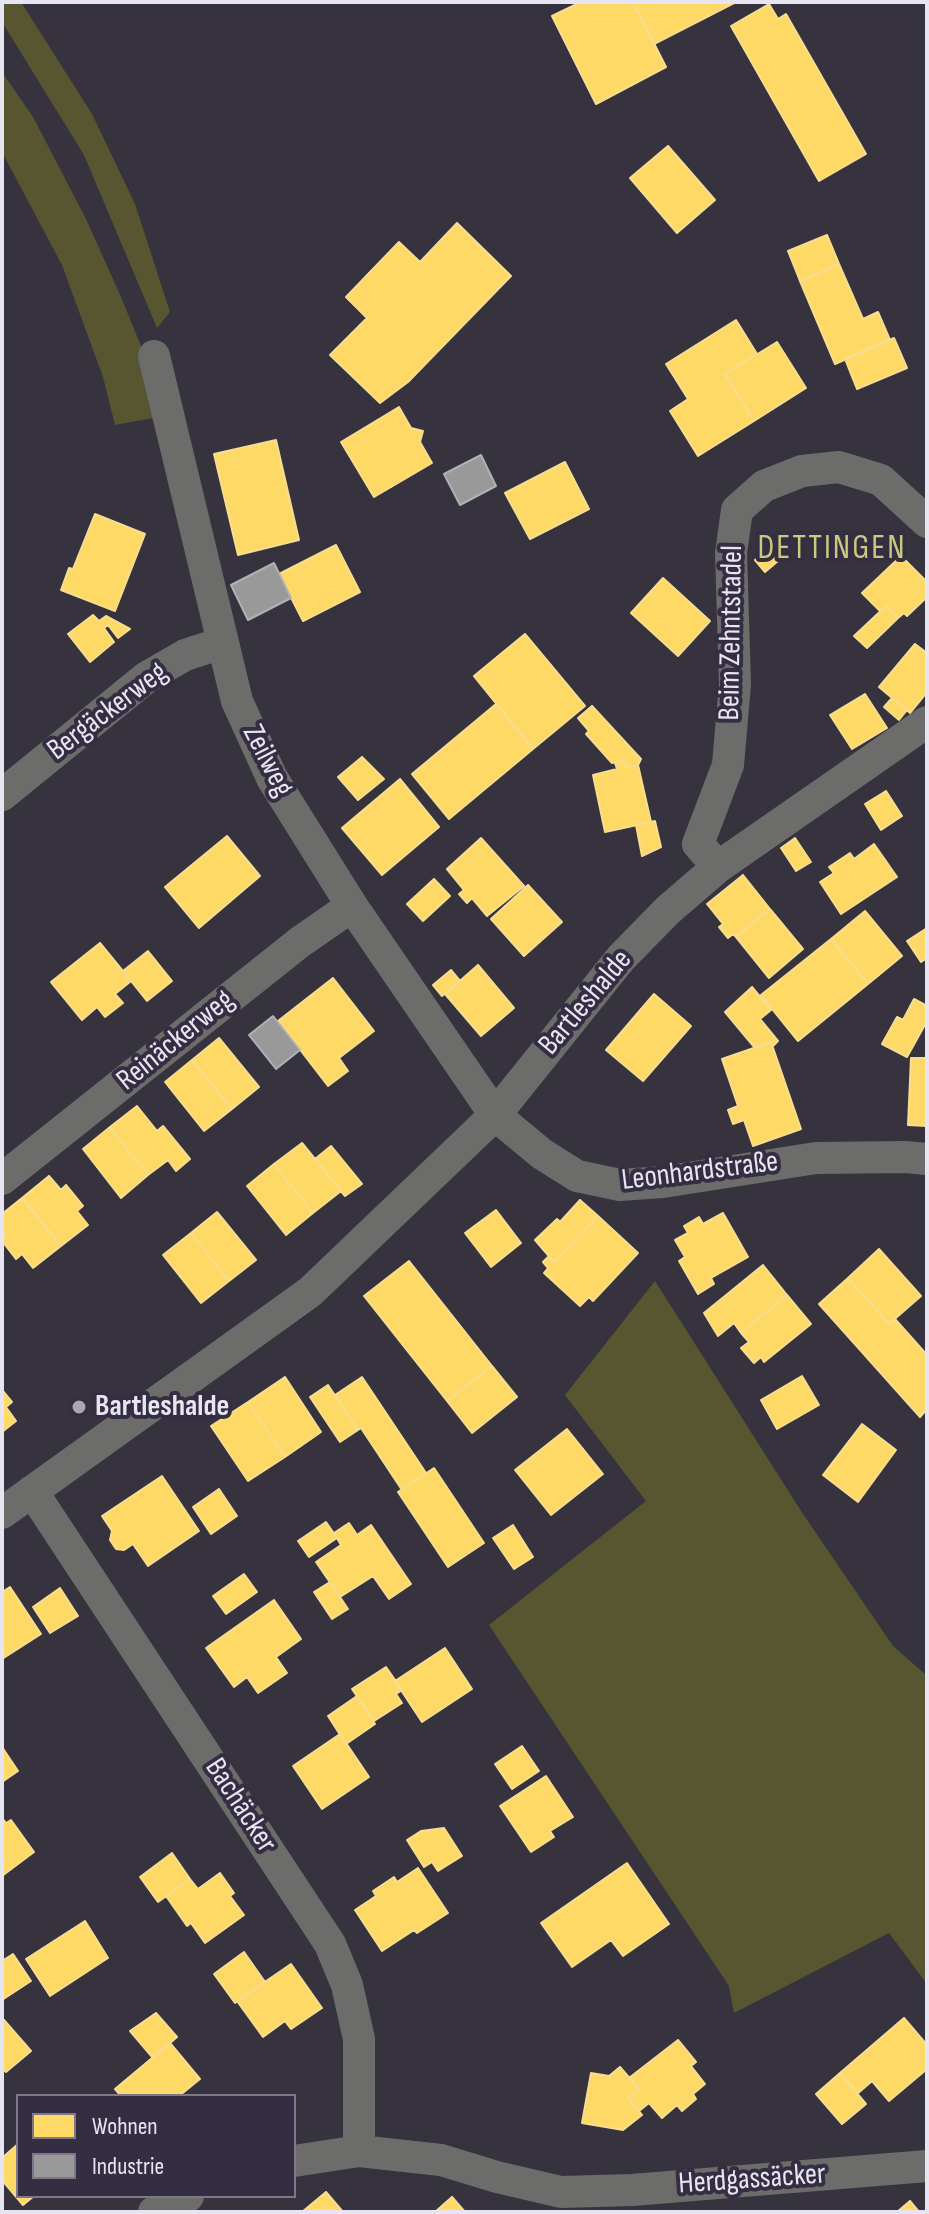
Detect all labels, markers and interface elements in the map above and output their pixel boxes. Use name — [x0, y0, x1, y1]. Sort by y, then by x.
district label: DETTINGEN — [757, 529, 907, 569]
street label: Beim Zehntstadel — [712, 545, 752, 721]
street label: Bergäckerweg — [41, 655, 175, 769]
street label: Zeilweg — [234, 719, 300, 803]
street label: Bartleshalde — [532, 943, 640, 1063]
street label: Reinäckerweg — [110, 983, 242, 1099]
street label: Leonhardstraße — [620, 1145, 780, 1199]
place label: Bartleshalde — [95, 1389, 229, 1425]
marker: Bartleshalde — [70, 1398, 88, 1416]
street label: Bachäcker — [196, 1752, 284, 1860]
legend — [16, 2094, 296, 2198]
text: Wohnen — [92, 2112, 158, 2141]
text: Industrie — [92, 2152, 164, 2181]
street label: Herdgassäcker — [677, 2157, 827, 2203]

